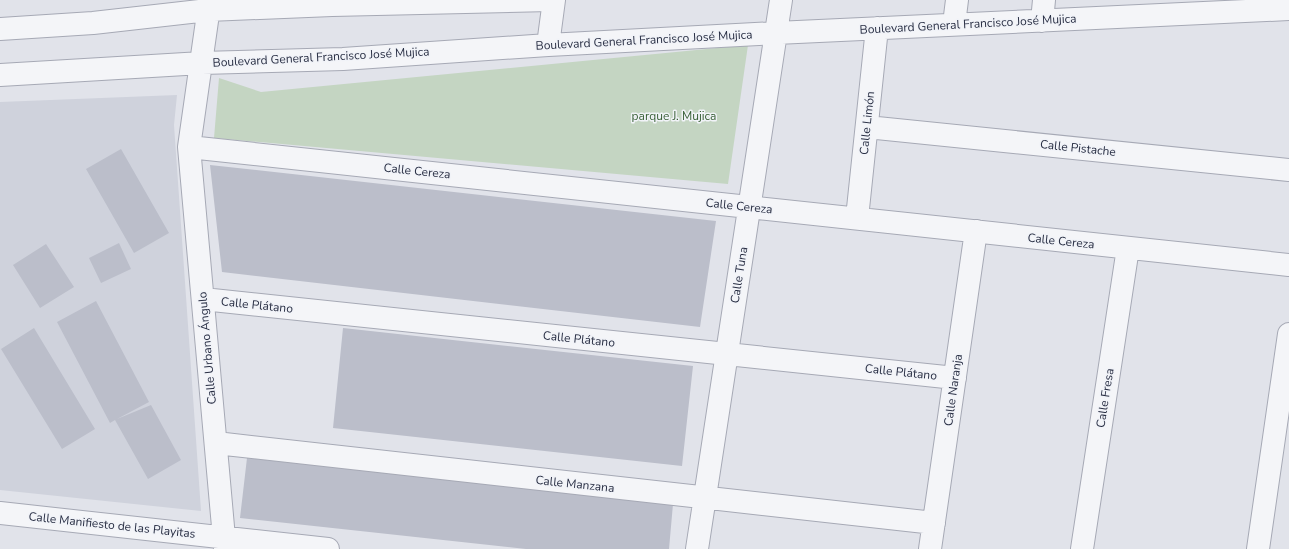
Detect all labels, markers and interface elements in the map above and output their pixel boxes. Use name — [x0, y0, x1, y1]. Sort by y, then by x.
street label: Boulevard General Francisco José Mujica — [859, 10, 1077, 38]
street label: Boulevard General Francisco José Mujica — [535, 26, 753, 54]
street label: Boulevard General Francisco José Mujica — [212, 43, 430, 71]
street label: Calle Limón — [856, 90, 878, 156]
park label: parque J. Mujica — [632, 108, 716, 124]
street label: Calle Pistache — [1039, 136, 1117, 160]
street label: Calle Cereza — [383, 160, 451, 182]
street label: Calle Cereza — [705, 195, 773, 217]
street label: Calle Cereza — [1027, 230, 1095, 252]
street label: Calle Tuna — [727, 246, 751, 304]
street label: Calle Urbano Ángulo — [194, 291, 220, 405]
street label: Calle Plátano — [220, 293, 294, 317]
street label: Calle Plátano — [542, 327, 616, 351]
street label: Calle Naranja — [940, 353, 966, 427]
street label: Calle Plátano — [864, 360, 938, 384]
street label: Calle Fresa — [1092, 367, 1118, 429]
street label: Calle Manzana — [535, 472, 615, 496]
street label: Calle Manifiesto de las Playitas — [28, 508, 196, 542]

